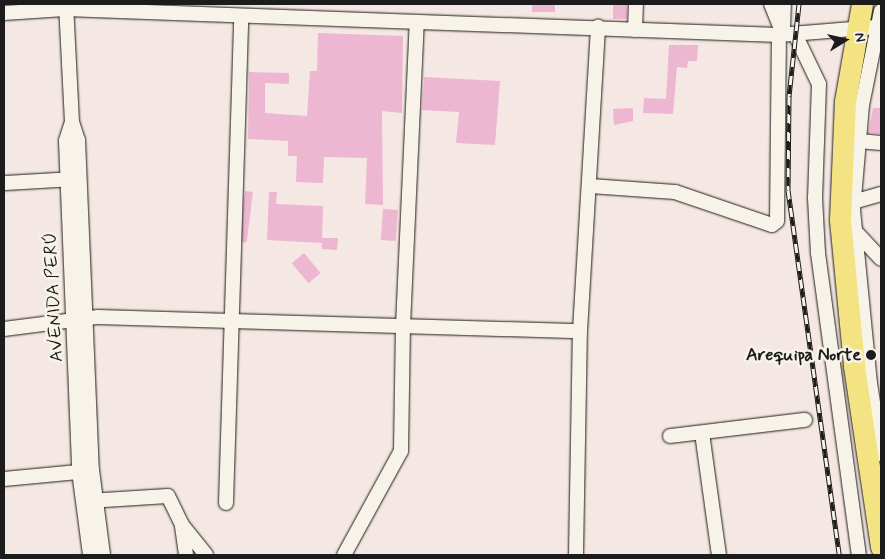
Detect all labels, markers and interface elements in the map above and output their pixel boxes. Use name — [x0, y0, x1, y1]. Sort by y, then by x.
north arrow — [820, 15, 870, 65]
text: N — [850, 31, 869, 44]
street label: AVENIDA PERÚ — [40, 233, 68, 361]
place label: Arequipa Norte — [746, 344, 861, 366]
marker: Arequipa Norte — [865, 349, 877, 361]

